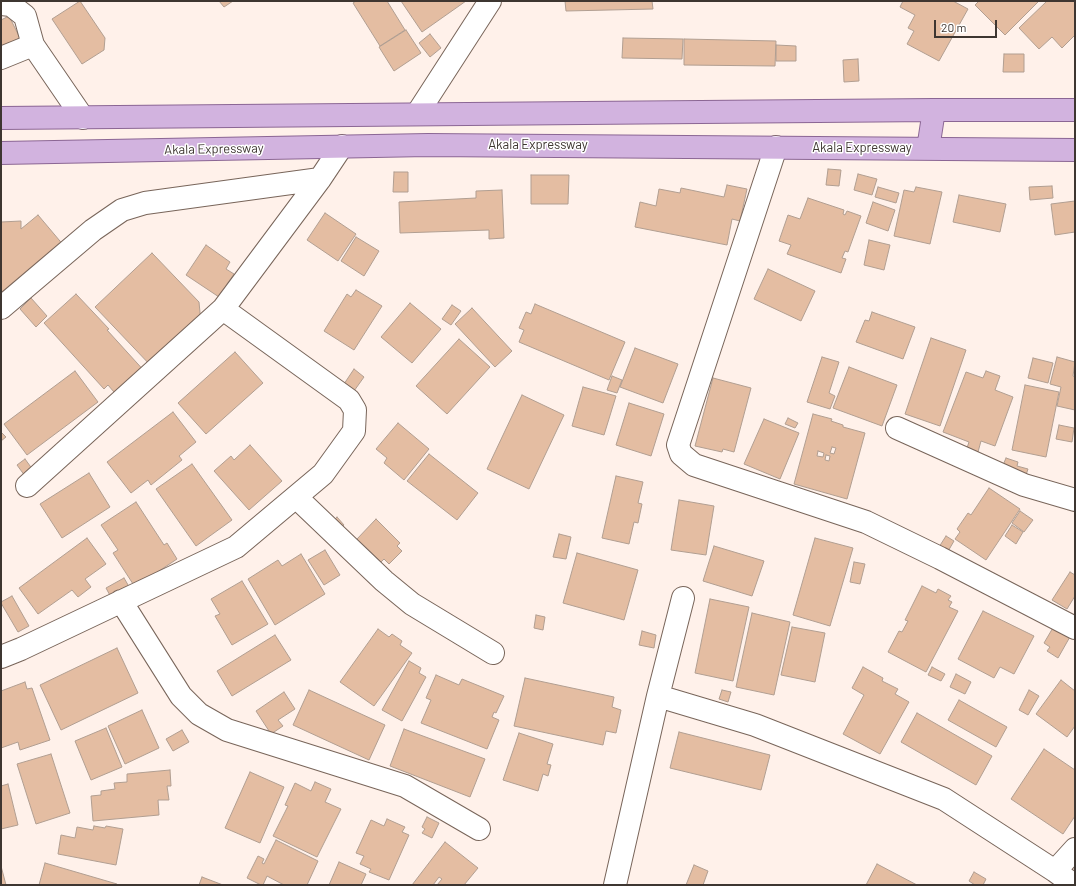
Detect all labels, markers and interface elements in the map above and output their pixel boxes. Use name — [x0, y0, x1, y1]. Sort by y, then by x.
scale bar — [936, 12, 999, 38]
text: 20 m — [941, 20, 967, 34]
street label: Akala Expressway — [488, 137, 588, 153]
street label: Akala Expressway — [164, 140, 264, 158]
street label: Akala Expressway — [812, 140, 912, 156]

